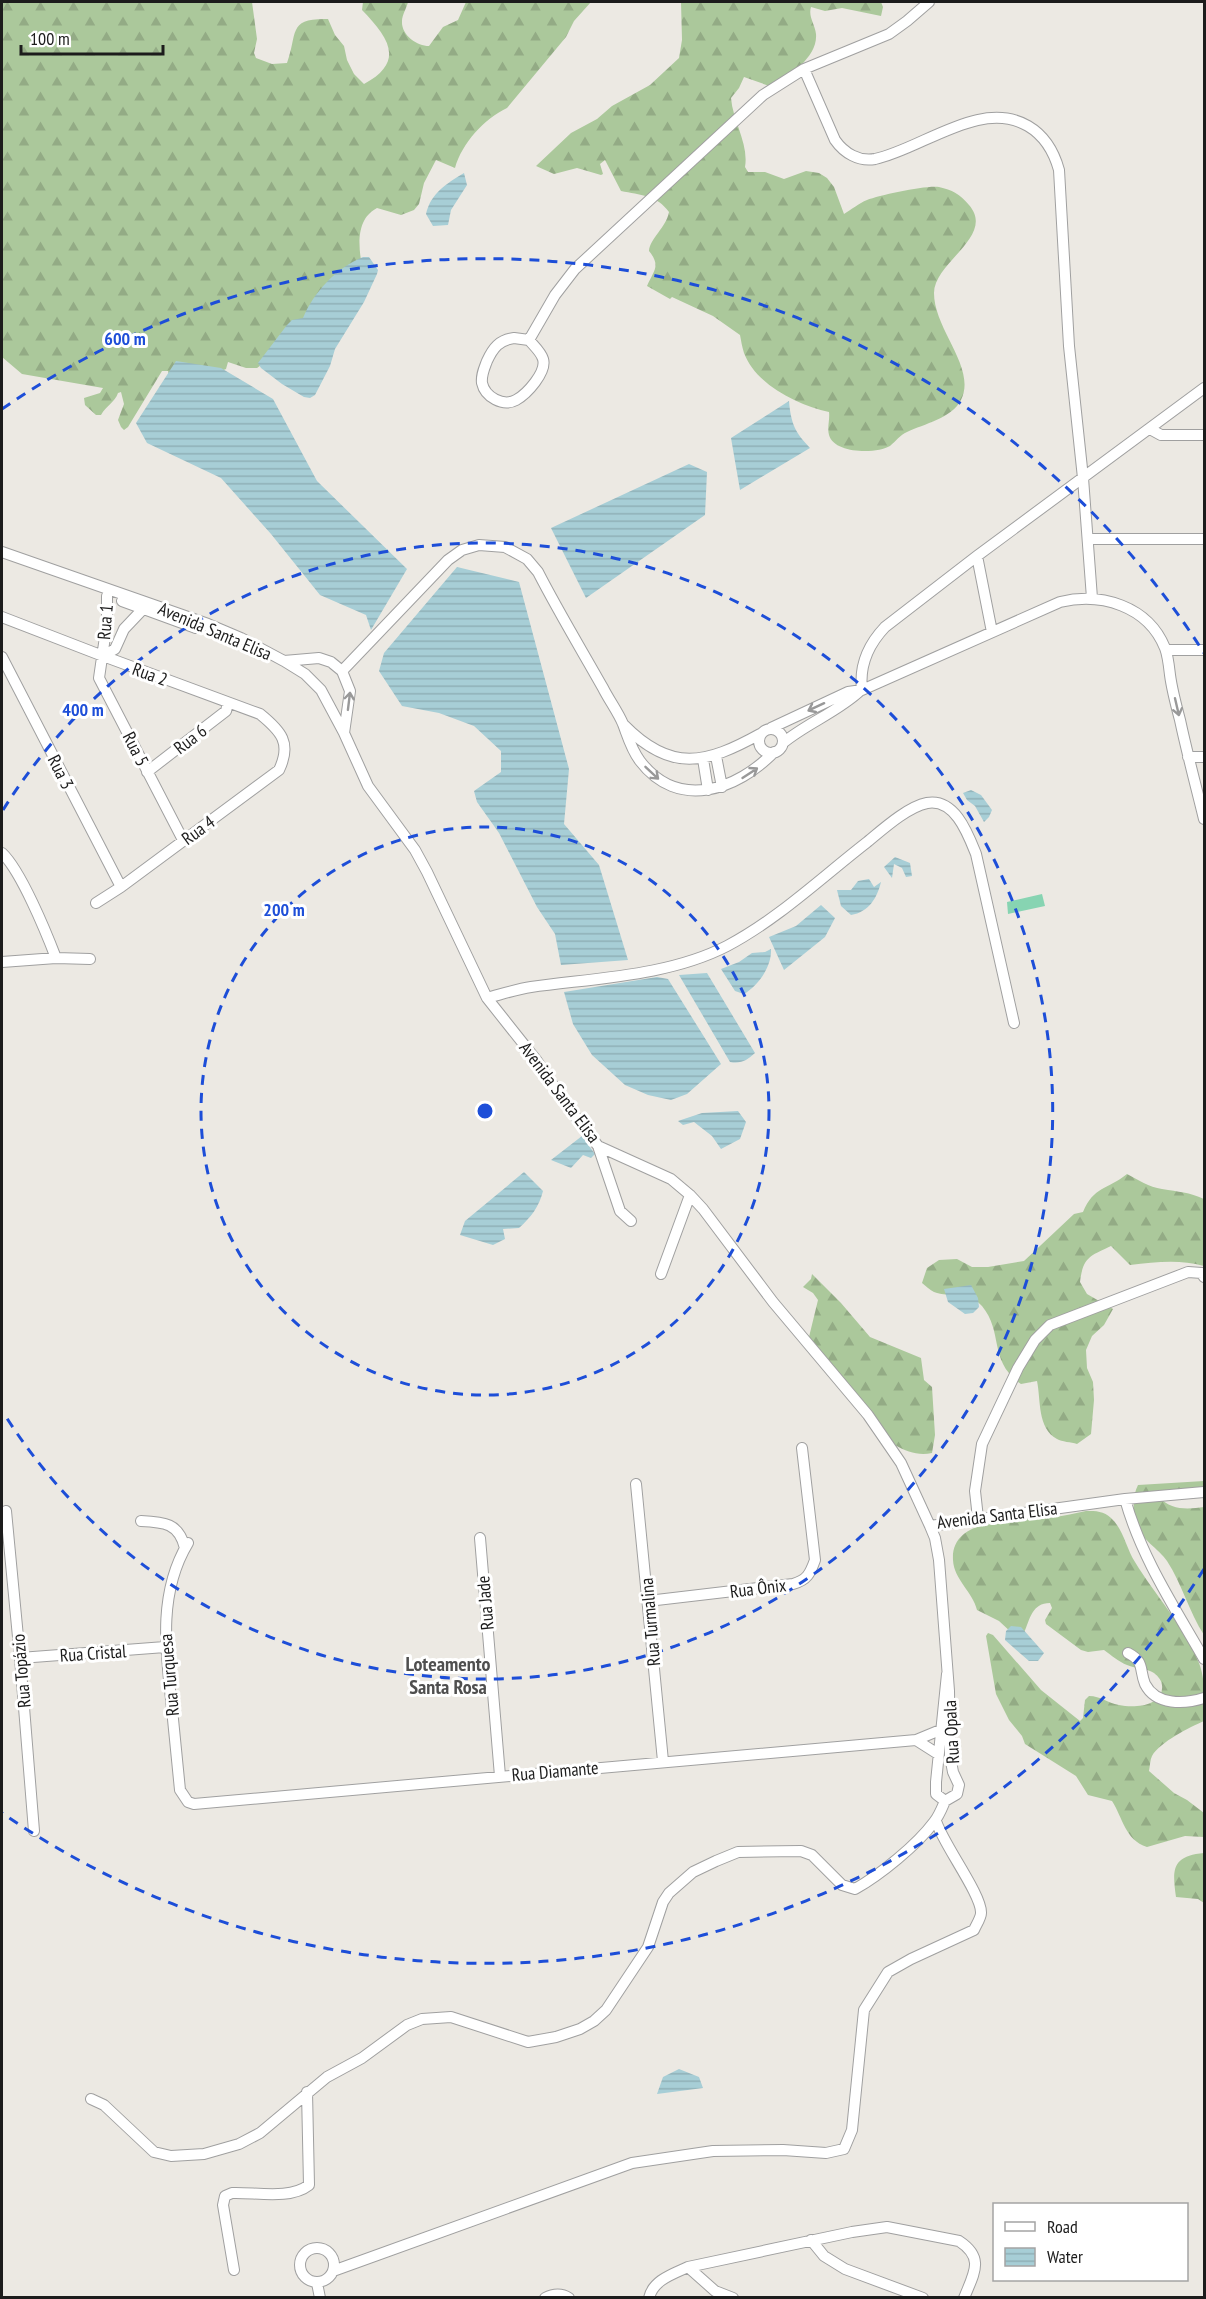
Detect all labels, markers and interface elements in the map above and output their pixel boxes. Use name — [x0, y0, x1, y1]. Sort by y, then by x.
scale bar — [21, 18, 164, 56]
text: 100 m — [30, 27, 70, 50]
text: 600 m — [104, 327, 146, 350]
street label: Avenida Santa Elisa — [155, 597, 275, 665]
street label: Rua 1 — [92, 603, 118, 641]
street label: Rua 2 — [129, 657, 171, 691]
one-way arrow — [344, 692, 355, 712]
one-way arrow — [1172, 697, 1183, 717]
text: 400 m — [62, 698, 104, 721]
one-way arrow — [807, 702, 825, 714]
street label: Rua 6 — [169, 719, 211, 759]
street label: Rua 5 — [118, 728, 154, 770]
street label: Rua 3 — [43, 751, 79, 793]
one-way arrow — [645, 766, 660, 781]
one-way arrow — [741, 767, 758, 779]
street label: Rua 4 — [177, 810, 219, 850]
text: 200 m — [263, 898, 305, 921]
street label: Avenida Santa Elisa — [514, 1037, 606, 1147]
centre of rings — [475, 1101, 495, 1121]
street label: Avenida Santa Elisa — [936, 1496, 1058, 1534]
street label: Rua Ônix — [729, 1573, 788, 1603]
street label: Rua Jade — [471, 1575, 499, 1631]
street label: Rua Turmalina — [635, 1577, 665, 1667]
street label: Rua Topázio — [6, 1633, 36, 1709]
street label: Rua Turquesa — [154, 1633, 184, 1717]
street label: Rua Cristal — [59, 1639, 128, 1667]
district label: Loteamento Santa Rosa — [405, 1651, 491, 1700]
street label: Rua Opala — [938, 1700, 964, 1764]
street label: Rua Diamante — [511, 1756, 599, 1786]
legend — [993, 2203, 1188, 2281]
text: Road — [1047, 2215, 1078, 2238]
text: Water — [1047, 2245, 1083, 2268]

